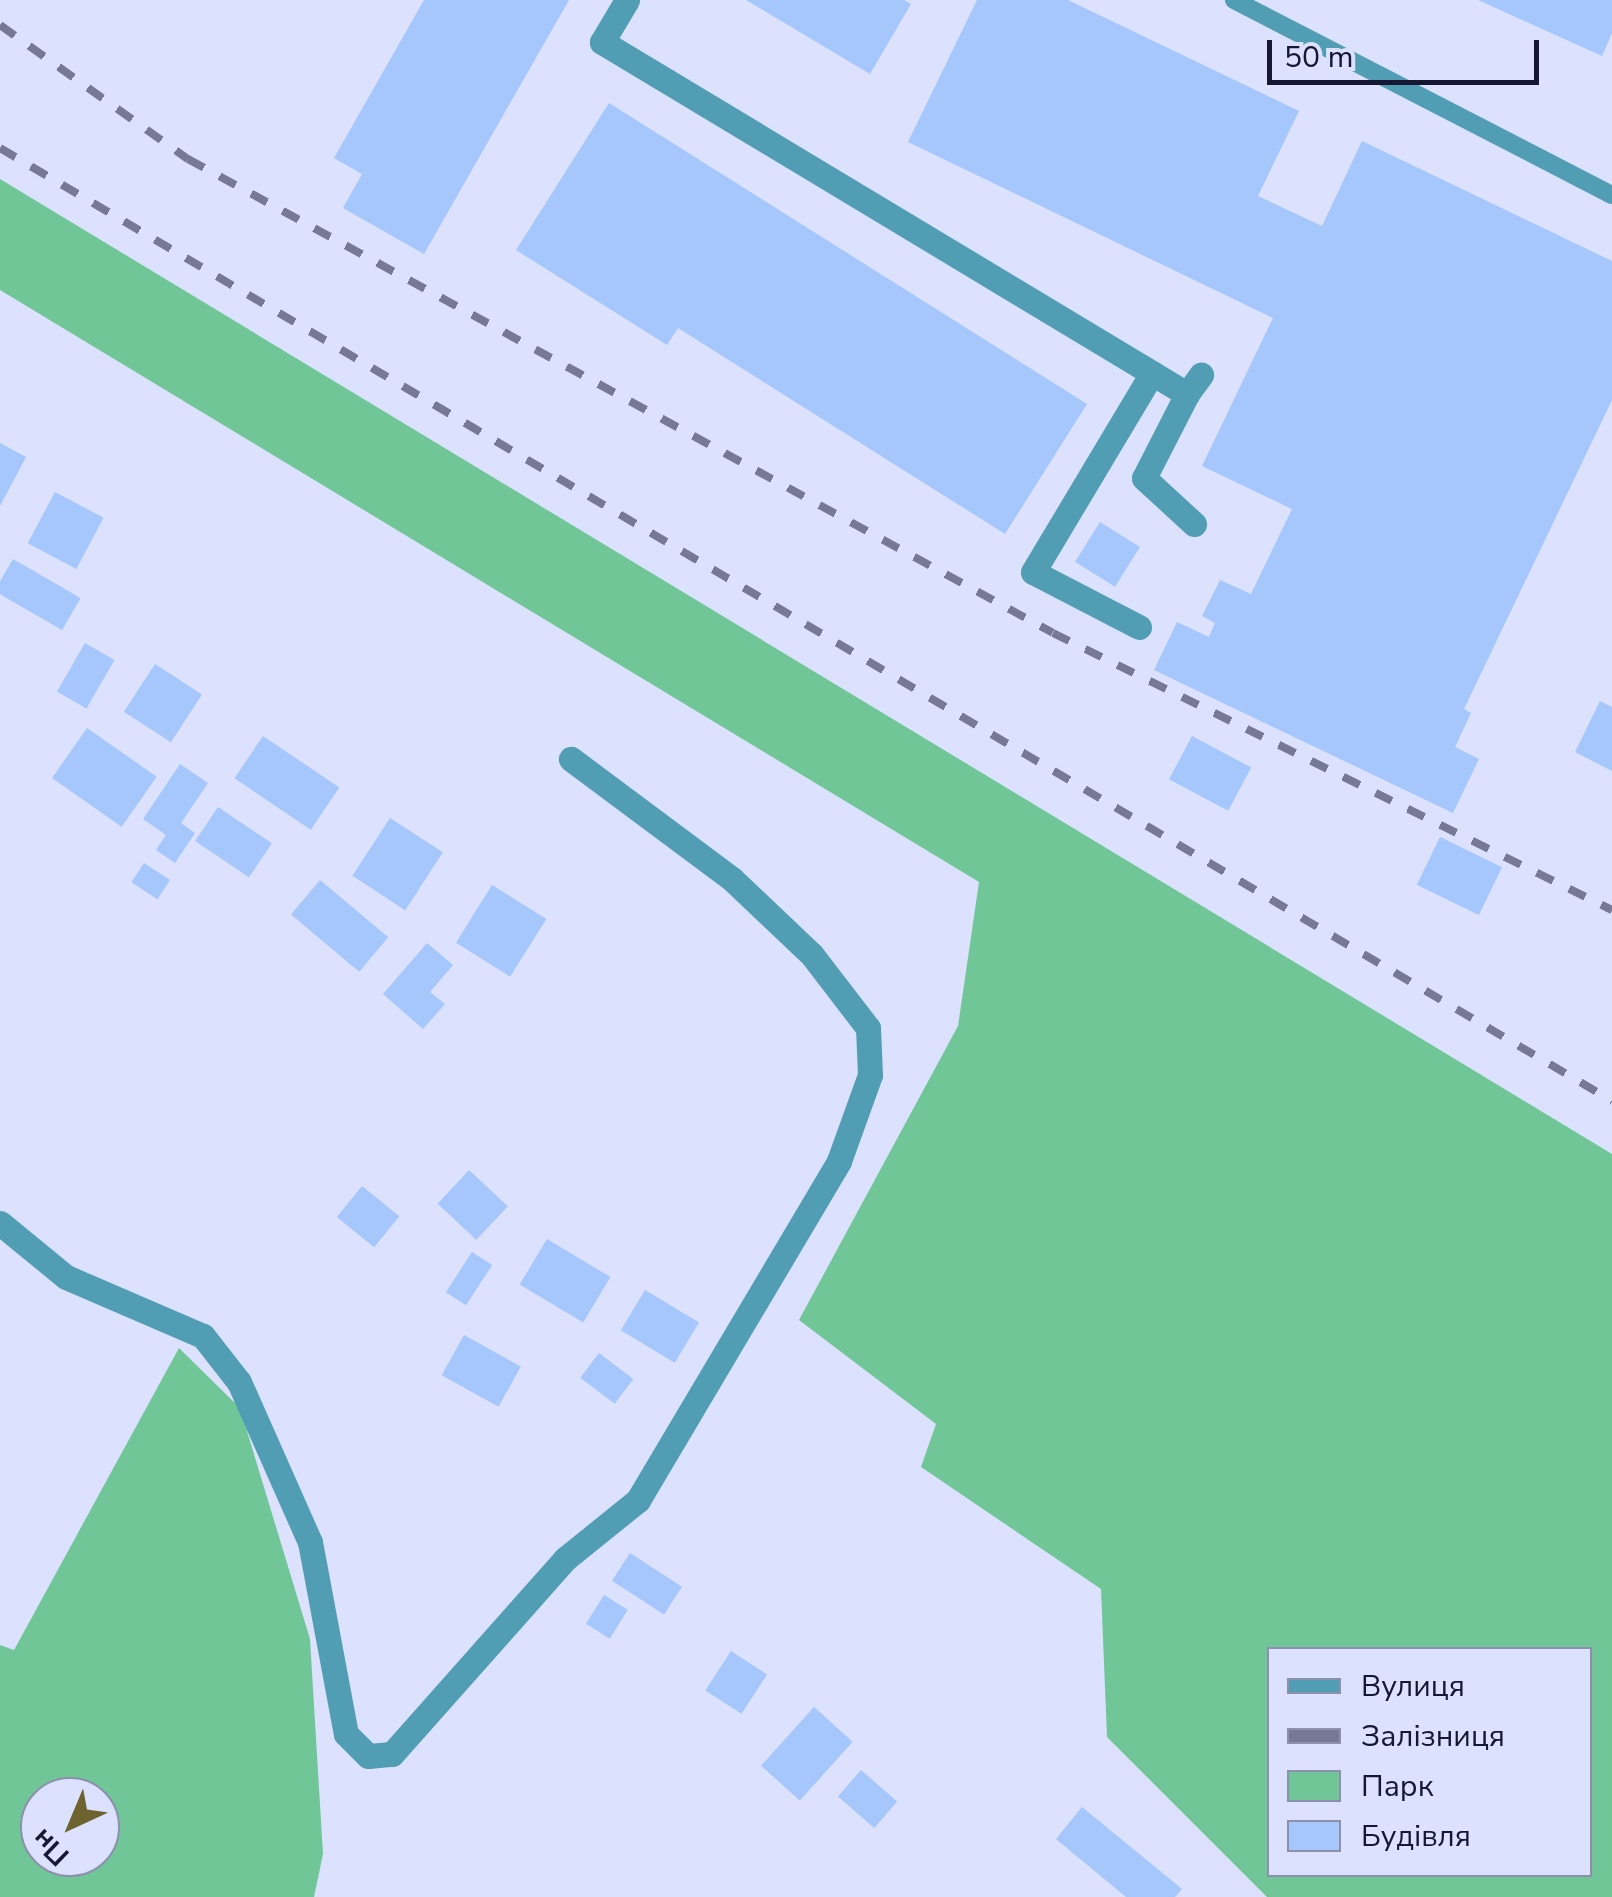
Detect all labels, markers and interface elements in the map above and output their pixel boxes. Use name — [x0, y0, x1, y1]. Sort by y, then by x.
scale bar — [1272, 20, 1544, 82]
text: 50 m — [1284, 37, 1353, 78]
legend — [1267, 1647, 1592, 1877]
text: Вулиця — [1361, 1666, 1465, 1707]
text: Залізниця — [1361, 1716, 1505, 1757]
text: Парк — [1361, 1766, 1433, 1807]
north arrow — [20, 1777, 120, 1877]
text: Будівля — [1361, 1816, 1471, 1857]
text: Пн — [24, 1820, 78, 1874]

